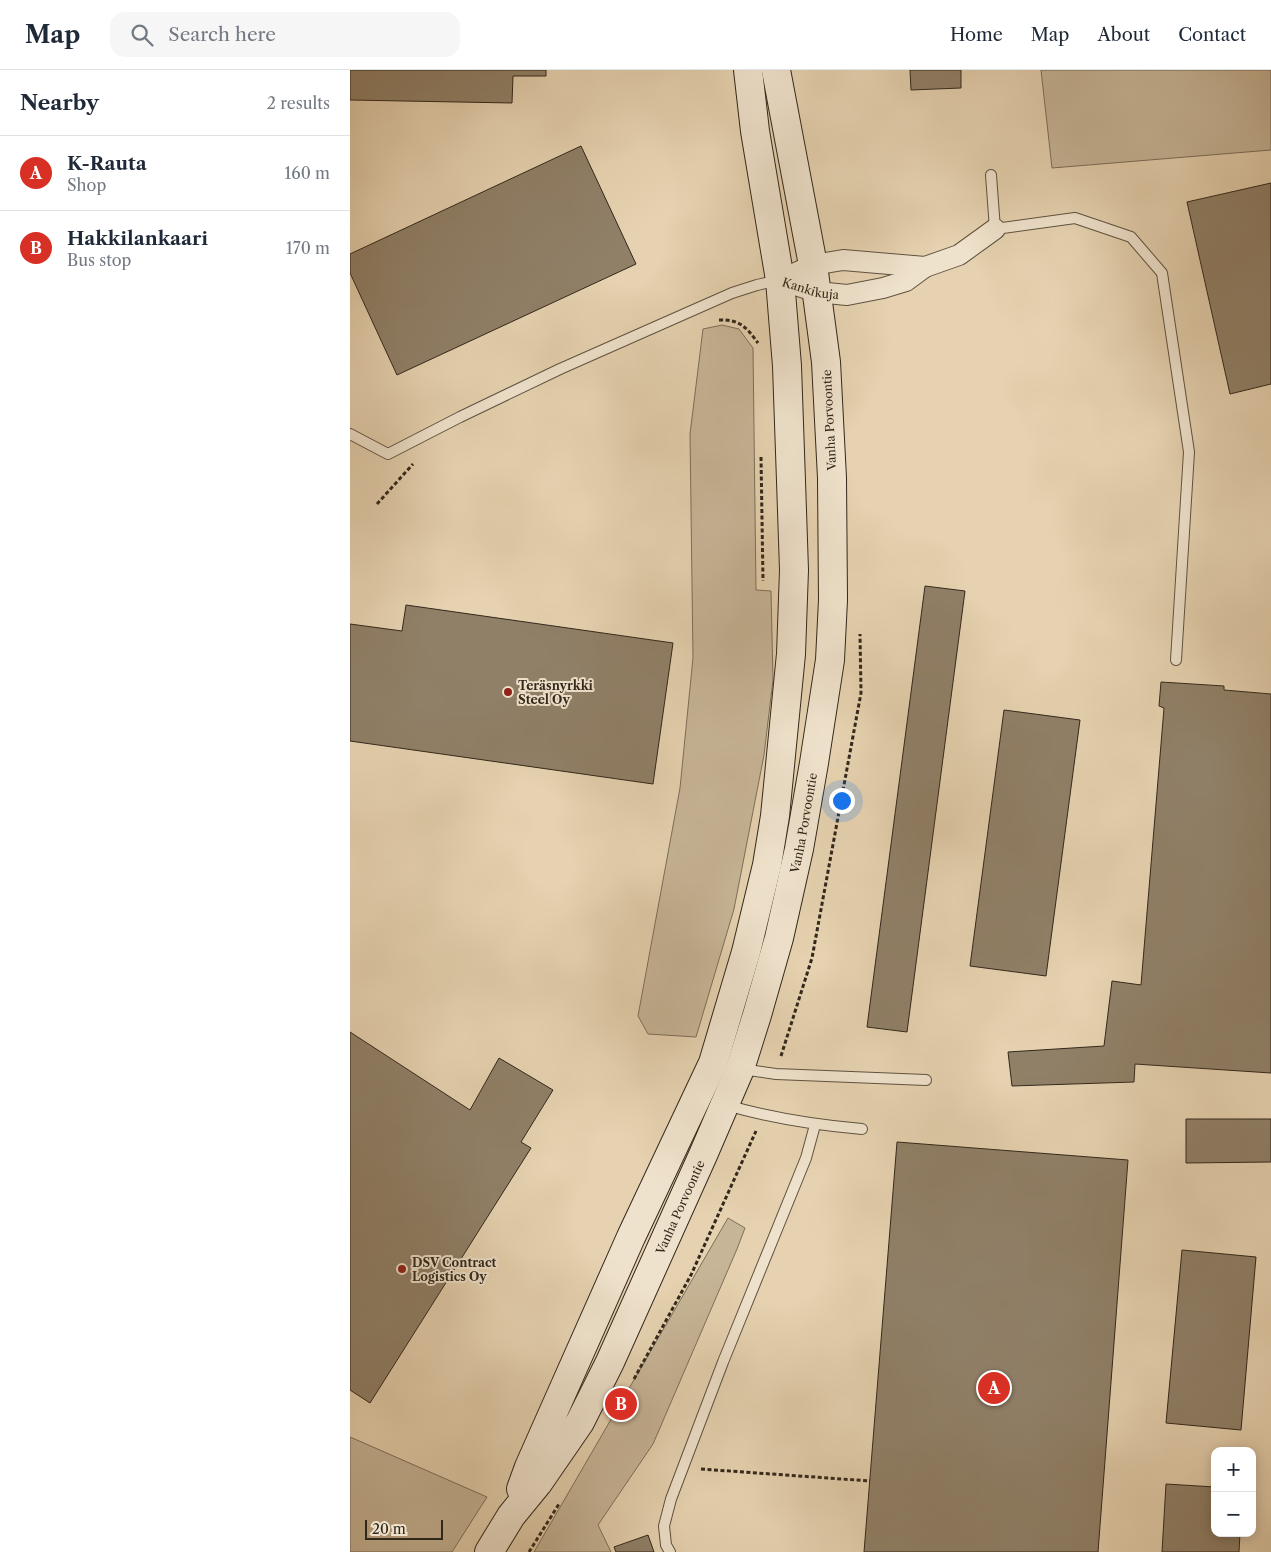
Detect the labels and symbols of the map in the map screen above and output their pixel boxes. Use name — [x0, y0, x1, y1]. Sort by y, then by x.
street label: Kankikuja — [781, 274, 840, 302]
street label: Vanha Porvoontie — [819, 369, 839, 472]
place label: Teräsnyrkki Steel Oy — [518, 678, 594, 707]
marker: Teräsnyrkki Steel Oy — [502, 686, 514, 698]
street label: Vanha Porvoontie — [786, 771, 820, 875]
your location — [829, 788, 855, 814]
street label: Vanha Porvoontie — [652, 1157, 707, 1257]
place label: DSV Contract Logistics Oy — [412, 1255, 497, 1284]
marker: DSV Contract Logistics Oy — [396, 1263, 408, 1275]
pin: A — [978, 1369, 1010, 1407]
pin: B — [605, 1385, 637, 1423]
scale bar — [365, 1517, 442, 1540]

